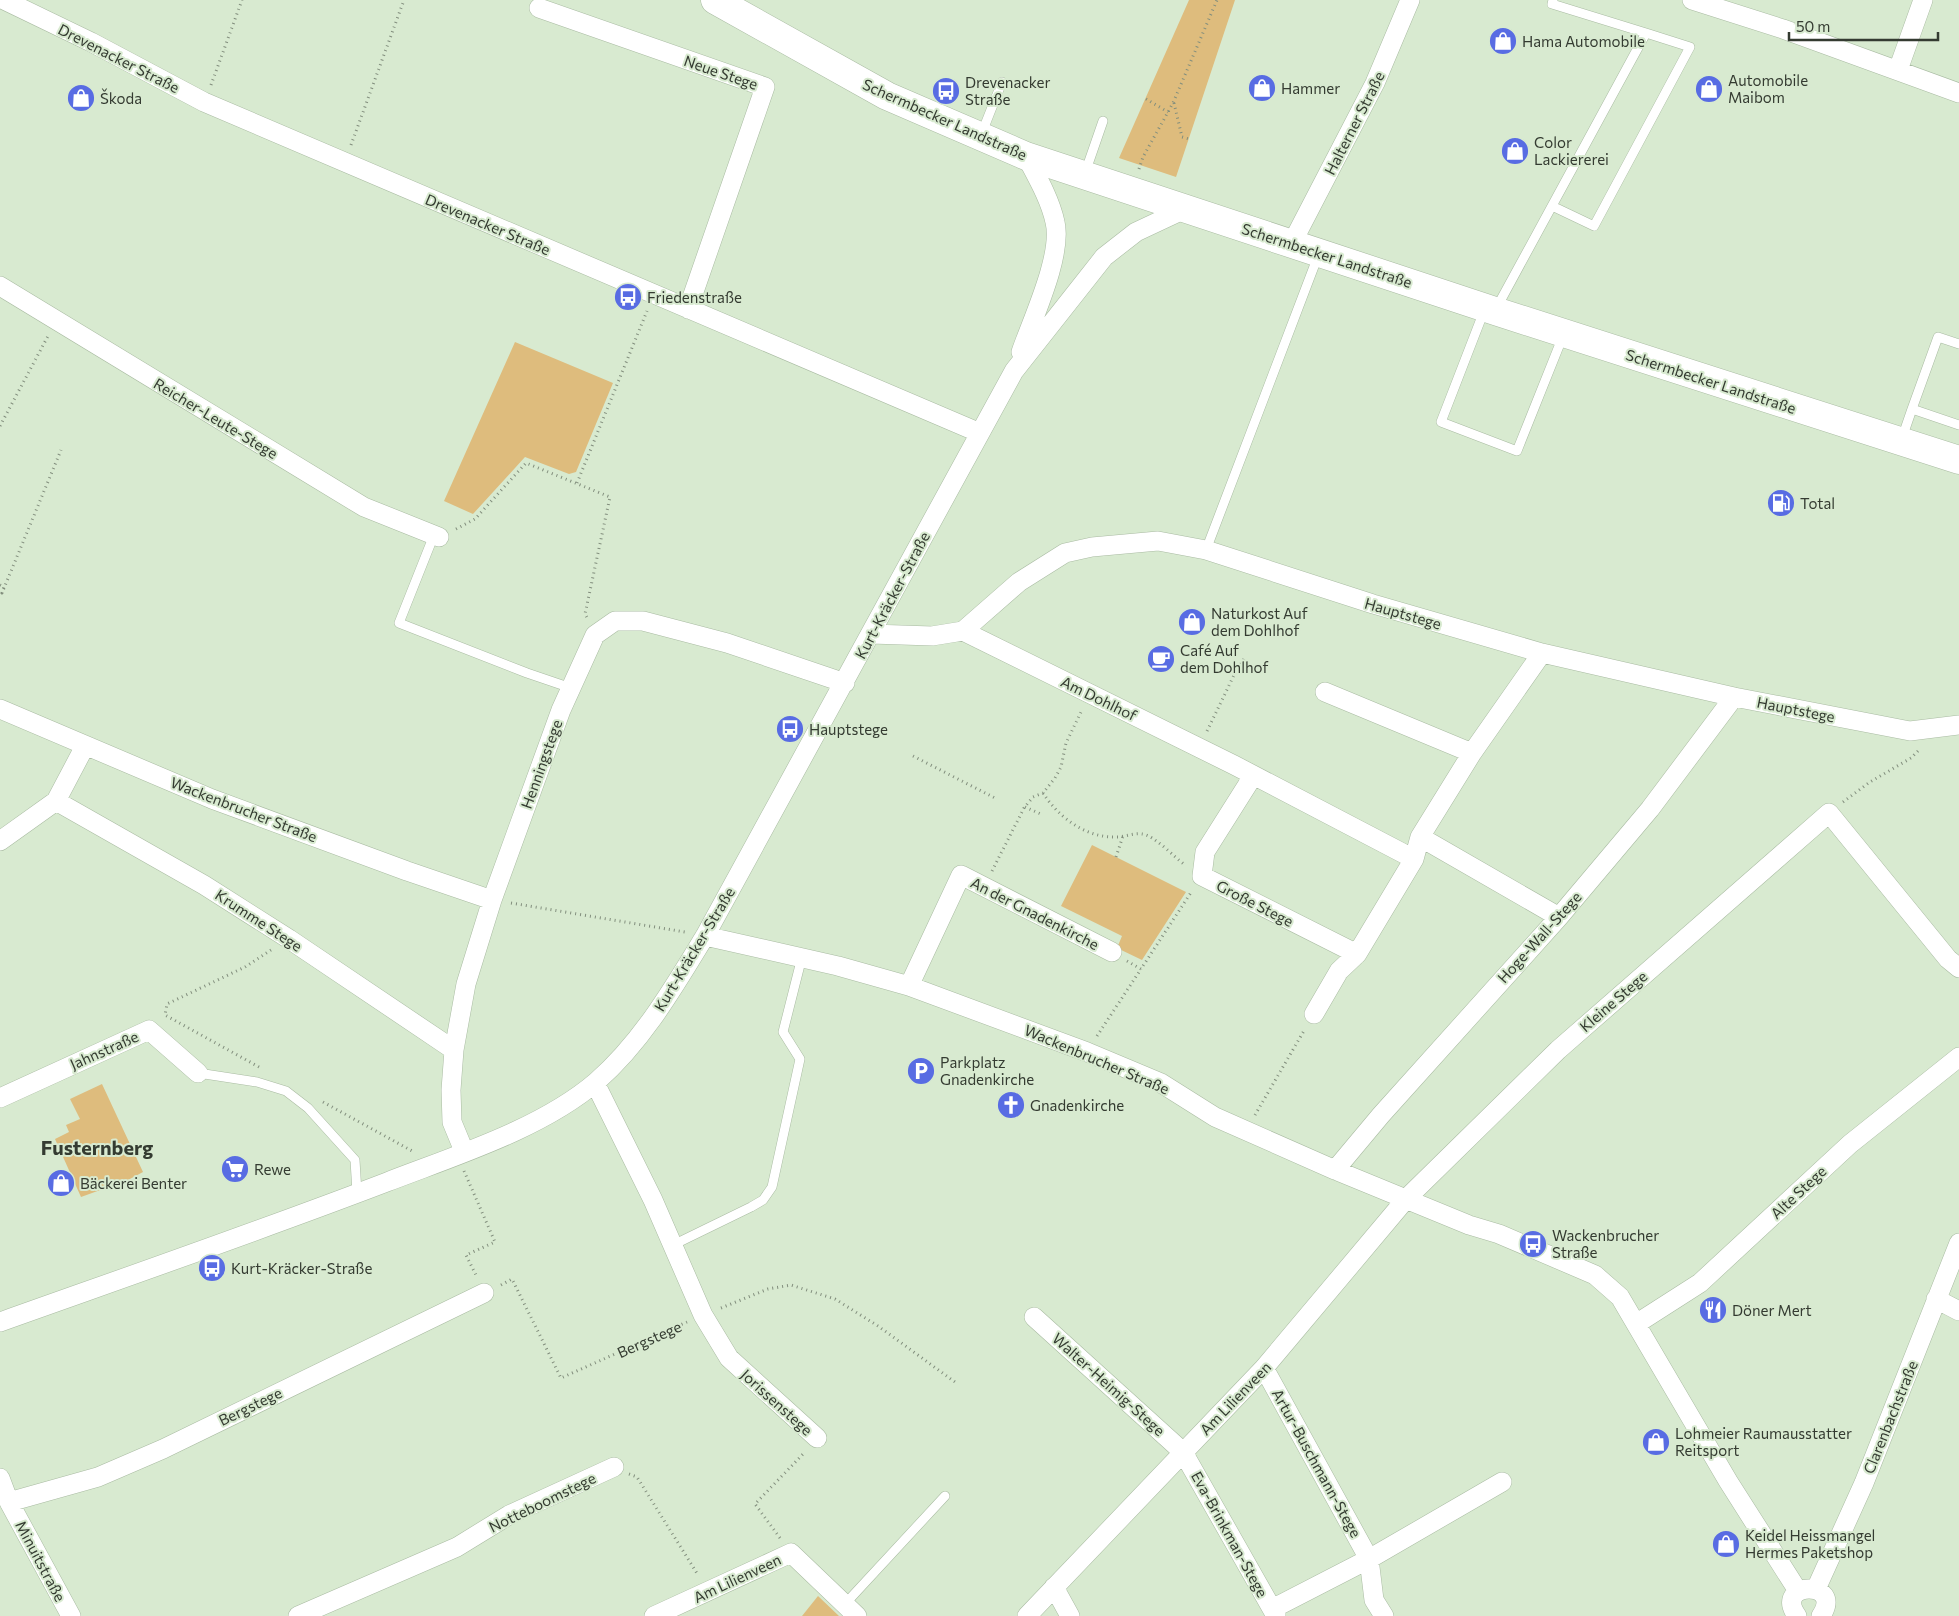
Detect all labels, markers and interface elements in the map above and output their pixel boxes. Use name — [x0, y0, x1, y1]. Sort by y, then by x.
scale bar — [1789, 10, 1938, 42]
text: 50 m — [1796, 17, 1830, 35]
street label: Drevenacker Straße — [55, 20, 183, 96]
shop icon: Hama Automobile — [1488, 26, 1518, 56]
place label: Hama Automobile — [1522, 32, 1645, 50]
street label: Neue Stege — [682, 51, 760, 93]
street label: Halterner Straße — [1320, 68, 1388, 178]
place label: Automobile Maibom — [1728, 71, 1808, 106]
place label: Drevenacker Straße — [965, 73, 1050, 108]
shop icon: Hammer — [1247, 73, 1277, 103]
shop icon: Automobile Maibom — [1694, 74, 1724, 104]
street label: Schermbecker Landstraße — [860, 75, 1030, 163]
bus stop icon: Drevenacker Straße — [931, 76, 961, 106]
place label: Hammer — [1281, 79, 1340, 97]
shop icon: Škoda — [66, 83, 96, 113]
place label: Škoda — [100, 88, 142, 107]
place label: Color Lackiererei — [1534, 133, 1609, 168]
shop icon: Color Lackiererei — [1500, 136, 1530, 166]
street label: Drevenacker Straße — [423, 190, 553, 258]
street label: Schermbecker Landstraße — [1240, 219, 1414, 291]
bus stop icon: Friedenstraße — [613, 282, 643, 312]
place label: Friedenstraße — [647, 288, 742, 306]
street label: Schermbecker Landstraße — [1624, 345, 1798, 417]
street label: Reicher-Leute-Stege — [151, 374, 281, 462]
fuel station icon: Total — [1766, 488, 1796, 518]
place label: Total — [1800, 494, 1835, 512]
street label: Kurt-Kräcker-Straße — [851, 528, 933, 662]
street label: Hauptstege — [1363, 593, 1444, 633]
place label: Naturkost Auf dem Dohlhof — [1211, 604, 1308, 639]
shop icon: Naturkost Auf dem Dohlhof — [1177, 607, 1207, 637]
place label: Café Auf dem Dohlhof — [1180, 641, 1268, 676]
cafe icon: Café Auf dem Dohlhof — [1146, 644, 1176, 674]
street label: Am Dohlhof — [1058, 672, 1140, 724]
street label: Hauptstege — [1756, 693, 1837, 725]
bus stop icon: Hauptstege — [775, 714, 805, 744]
street label: Henningstege — [517, 717, 565, 811]
place label: Hauptstege — [809, 720, 888, 738]
street label: Wackenbrucher Straße — [168, 773, 320, 845]
street label: An der Gnadenkirche — [968, 873, 1102, 953]
street label: Große Stege — [1214, 876, 1297, 930]
street label: Kurt-Kräcker-Straße — [650, 884, 738, 1014]
street label: Krumme Stege — [212, 885, 306, 955]
street label: Hoge-Wall-Stege — [1493, 888, 1585, 986]
street label: Kleine Stege — [1576, 967, 1650, 1035]
street label: Wackenbrucher Straße — [1022, 1020, 1172, 1098]
street label: Jahnstraße — [67, 1027, 141, 1073]
place label: Parkplatz Gnadenkirche — [940, 1053, 1034, 1088]
parking icon: Parkplatz Gnadenkirche — [906, 1056, 936, 1086]
church icon: Gnadenkirche — [996, 1090, 1026, 1120]
place label: Gnadenkirche — [1030, 1096, 1124, 1114]
district label: Fusternberg — [41, 1135, 153, 1159]
supermarket icon: Rewe — [220, 1154, 250, 1184]
place label: Rewe — [254, 1160, 291, 1178]
street label: Alte Stege — [1766, 1162, 1830, 1222]
shop icon: Bäckerei Benter — [46, 1168, 76, 1198]
place label: Bäckerei Benter — [80, 1174, 187, 1192]
place label: Wackenbrucher Straße — [1552, 1226, 1659, 1261]
bus stop icon: Wackenbrucher Straße — [1518, 1229, 1548, 1259]
bus stop icon: Kurt-Kräcker-Straße — [197, 1253, 227, 1283]
place label: Kurt-Kräcker-Straße — [231, 1259, 372, 1277]
restaurant icon: Döner Mert — [1698, 1295, 1728, 1325]
place label: Döner Mert — [1732, 1301, 1812, 1319]
street label: Bergstege — [614, 1317, 684, 1361]
street label: Walter-Heimig-Stege — [1049, 1329, 1169, 1439]
street label: Am Lilienveen — [1196, 1358, 1274, 1438]
street label: Clarenbachstraße — [1859, 1358, 1921, 1476]
street label: Jorissenstege — [738, 1365, 817, 1439]
street label: Bergstege — [215, 1383, 285, 1429]
street label: Artur-Buschmann-Stege — [1269, 1386, 1365, 1540]
place label: Lohmeier Raumausstatter Reitsport — [1675, 1424, 1852, 1459]
shop icon: Lohmeier Raumausstatter Reitsport — [1641, 1427, 1671, 1457]
street label: Notteboomstege — [486, 1468, 599, 1536]
street label: Eva-Brinkman-Stege — [1188, 1468, 1272, 1600]
street label: Minuitstraße — [12, 1518, 70, 1605]
place label: Keidel Heissmangel Hermes Paketshop — [1745, 1526, 1875, 1561]
shop icon: Keidel Heissmangel Hermes Paketshop — [1711, 1529, 1741, 1559]
street label: Am Lilienveen — [690, 1550, 784, 1606]

